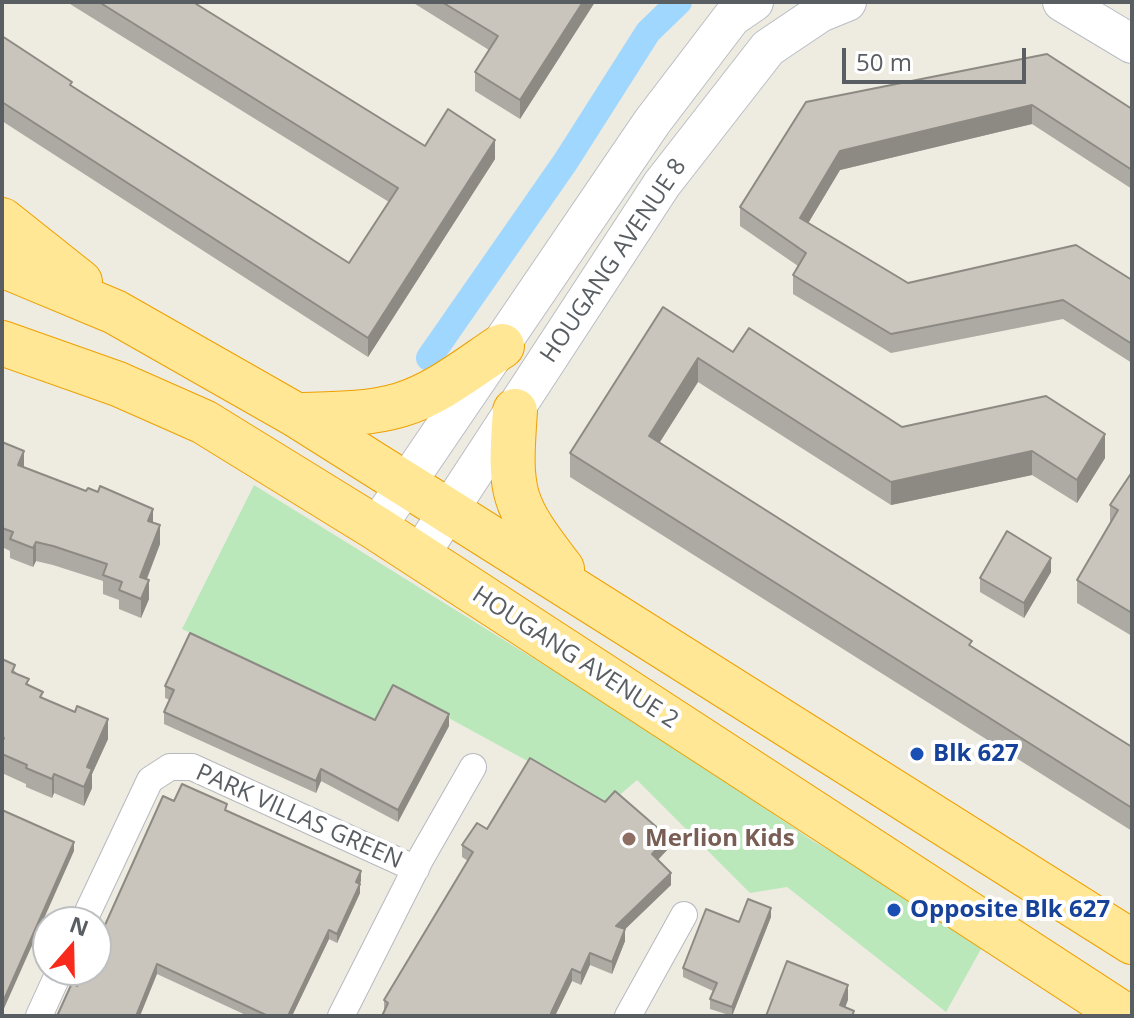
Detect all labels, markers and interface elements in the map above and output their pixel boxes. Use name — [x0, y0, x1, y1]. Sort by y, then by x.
scale bar — [846, 32, 1030, 82]
text: 50 m — [856, 45, 912, 78]
street label: HOUGANG AVENUE 8 — [535, 153, 693, 369]
street label: HOUGANG AVENUE 2 — [467, 581, 683, 735]
place label: Blk 627 — [933, 740, 1019, 768]
marker: Blk 627 — [908, 745, 926, 763]
street label: PARK VILLAS GREEN — [191, 758, 407, 876]
place label: Merlion Kids — [645, 825, 795, 853]
marker: Merlion Kids — [620, 830, 638, 848]
place label: Opposite Blk 627 — [910, 896, 1110, 924]
marker: Opposite Blk 627 — [885, 901, 903, 919]
north arrow — [32, 906, 112, 986]
text: N — [66, 908, 93, 942]

